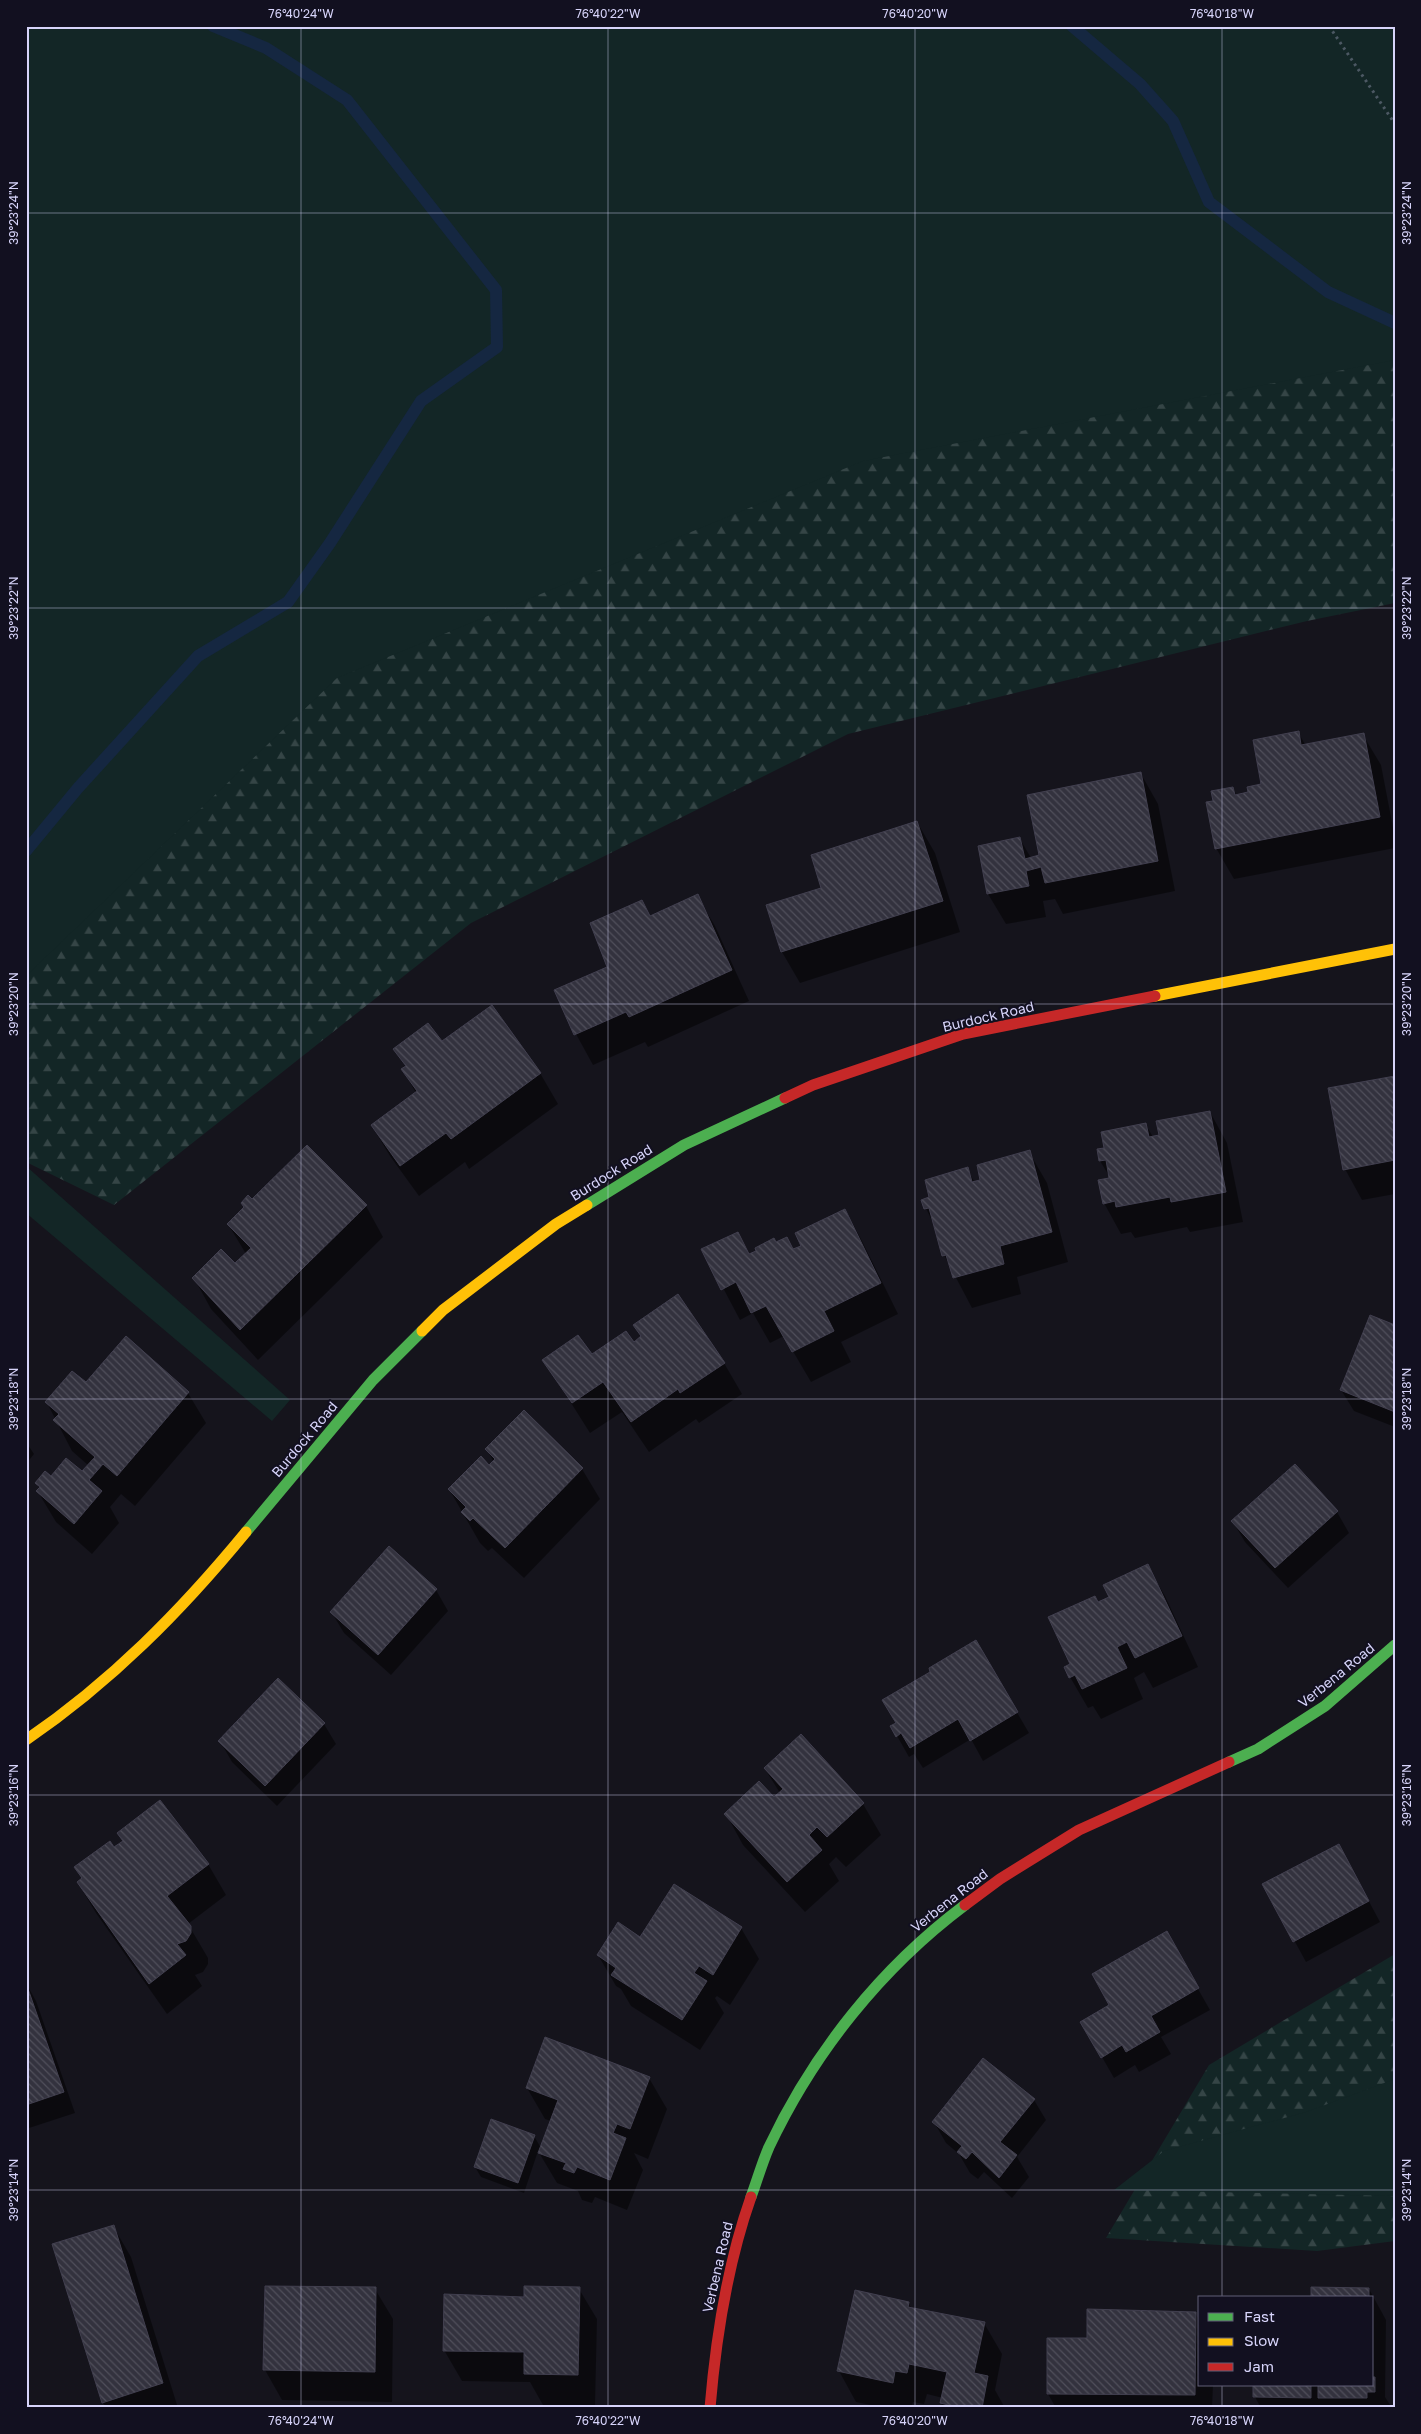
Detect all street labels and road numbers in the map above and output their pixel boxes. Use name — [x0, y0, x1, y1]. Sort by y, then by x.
street label: Burdock Road — [941, 997, 1035, 1035]
street label: Burdock Road — [567, 1140, 655, 1204]
street label: Burdock Road — [267, 1398, 341, 1480]
street label: Verbena Road — [1294, 1639, 1378, 1711]
street label: Verbena Road — [907, 1865, 991, 1935]
street label: Verbena Road — [698, 2220, 736, 2314]

